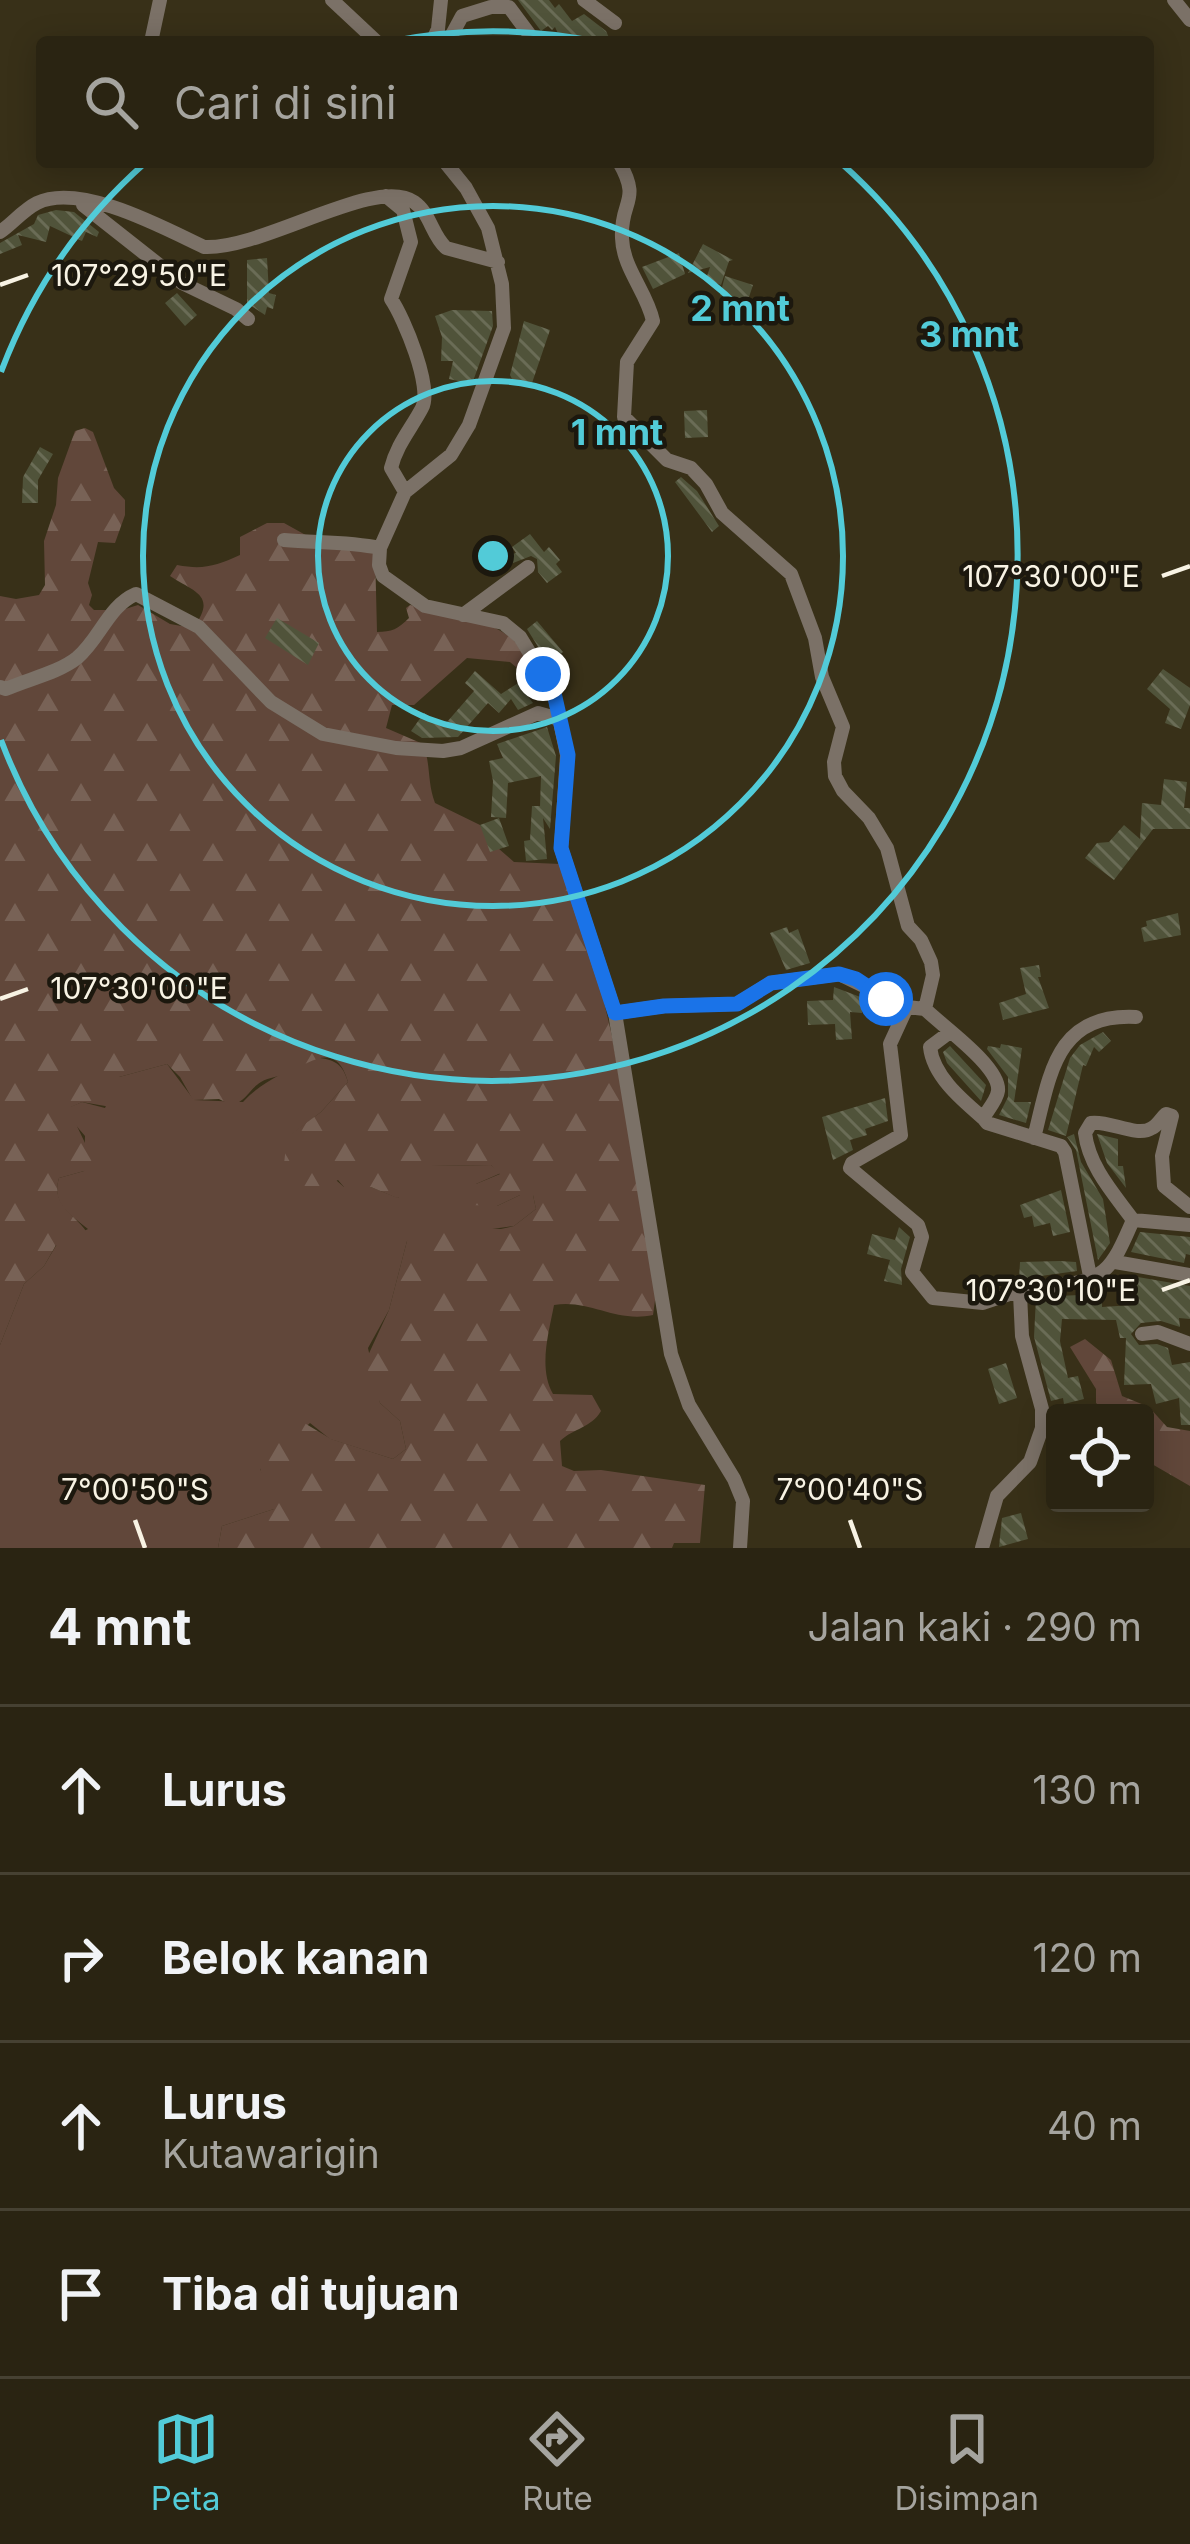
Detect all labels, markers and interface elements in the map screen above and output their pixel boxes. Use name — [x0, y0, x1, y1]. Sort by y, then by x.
search box — [36, 36, 1154, 168]
icon: search — [78, 69, 144, 135]
text: Cari di sini — [174, 75, 397, 130]
text: 107°29'50"E — [51, 257, 227, 293]
text: 2 mnt — [690, 286, 790, 330]
text: 3 mnt — [919, 312, 1019, 356]
text: 1 mnt — [571, 410, 663, 454]
centre of rings — [472, 535, 514, 577]
text: 107°30'00"E — [962, 558, 1140, 594]
route end — [516, 647, 570, 701]
text: 107°30'00"E — [50, 970, 228, 1006]
route start — [859, 972, 913, 1026]
text: 107°30'10"E — [966, 1272, 1136, 1308]
map controls — [1046, 1404, 1154, 1512]
button: locate — [1046, 1404, 1154, 1512]
text: 7°00'50"S — [61, 1471, 209, 1507]
text: 7°00'40"S — [776, 1471, 924, 1507]
text: 4 mnt — [48, 1596, 192, 1657]
text: Jalan kaki · 290 m — [807, 1603, 1142, 1650]
icon: ahead — [48, 1757, 114, 1823]
text: Lurus — [162, 1762, 287, 1817]
text: 130 m — [1032, 1766, 1142, 1813]
icon: right — [48, 1925, 114, 1991]
text: Belok kanan — [162, 1930, 430, 1985]
text: 120 m — [1033, 1934, 1142, 1981]
text: Lurus — [162, 2075, 287, 2130]
icon: ahead — [48, 2093, 114, 2159]
text: 40 m — [1047, 2102, 1142, 2149]
text: Kutawarigin — [162, 2130, 380, 2177]
icon: arrive — [48, 2261, 114, 2327]
text: Tiba di tujuan — [162, 2266, 460, 2321]
tab: Peta — [151, 2406, 221, 2518]
tab: Rute — [522, 2406, 593, 2518]
tab: Disimpan — [894, 2406, 1039, 2518]

